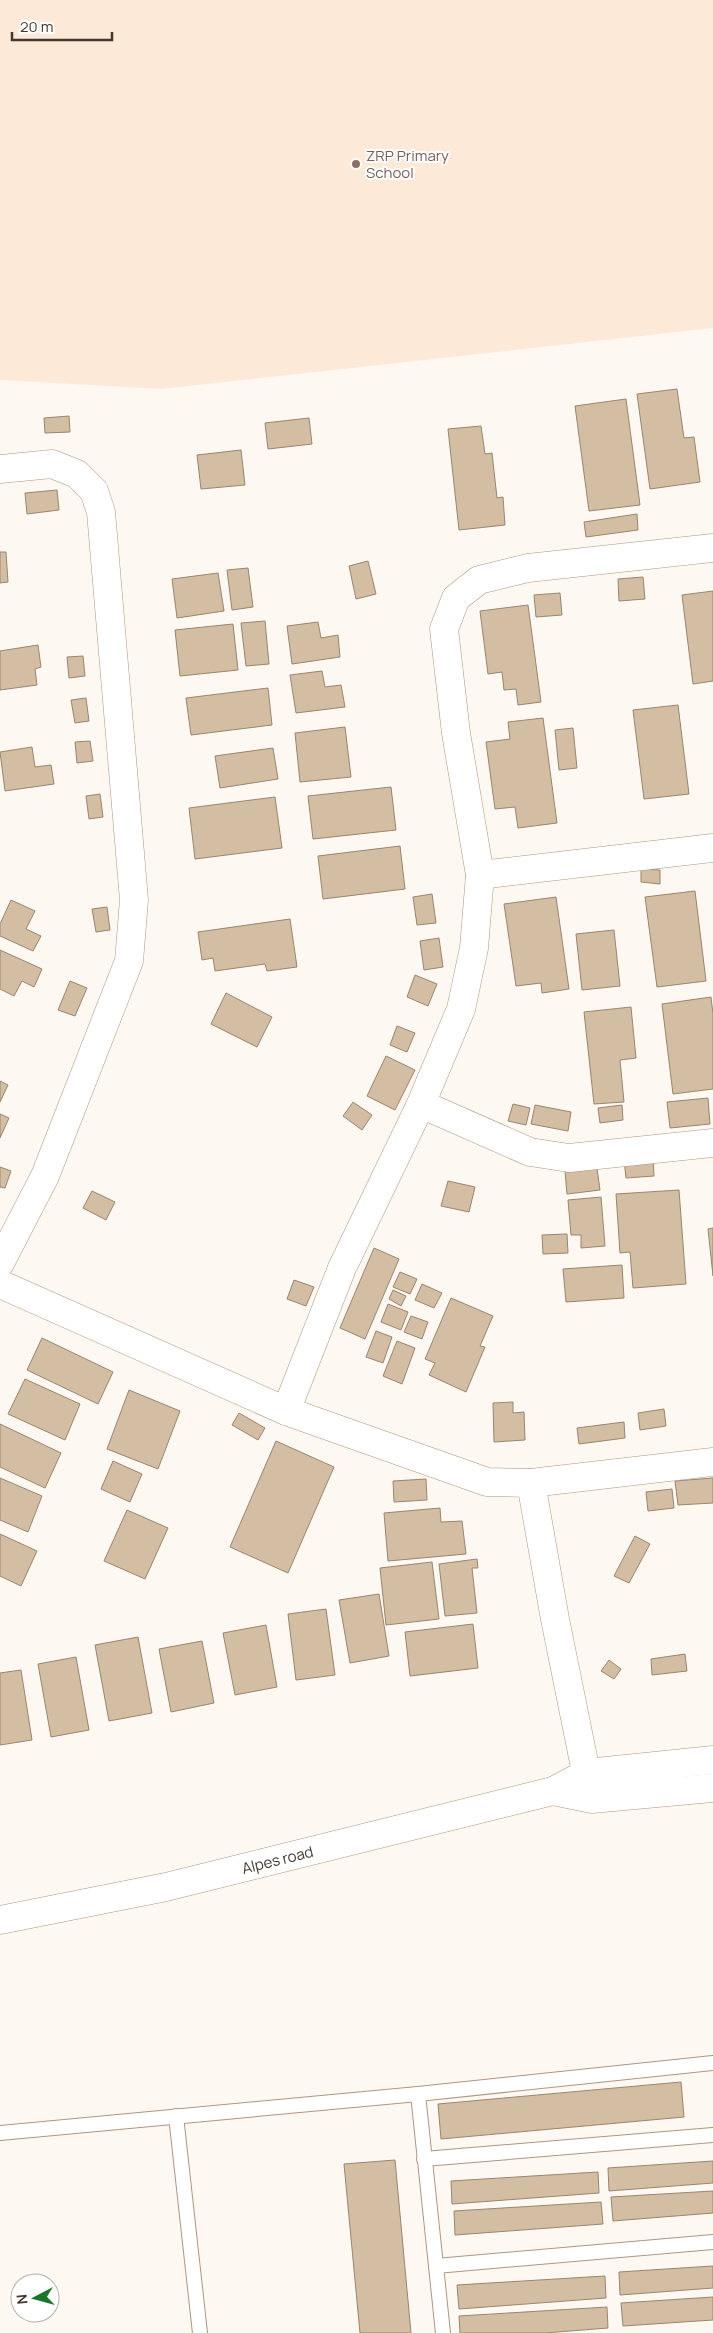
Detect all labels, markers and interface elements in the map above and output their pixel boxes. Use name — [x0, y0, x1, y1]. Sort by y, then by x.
scale bar — [12, 10, 112, 42]
text: 20 m — [20, 16, 53, 37]
place label: ZRP Primary School — [366, 145, 449, 183]
marker: ZRP Primary School — [350, 158, 362, 170]
street label: Alpes road — [239, 1840, 315, 1878]
north arrow — [10, 2273, 60, 2323]
text: N — [12, 2293, 32, 2305]

